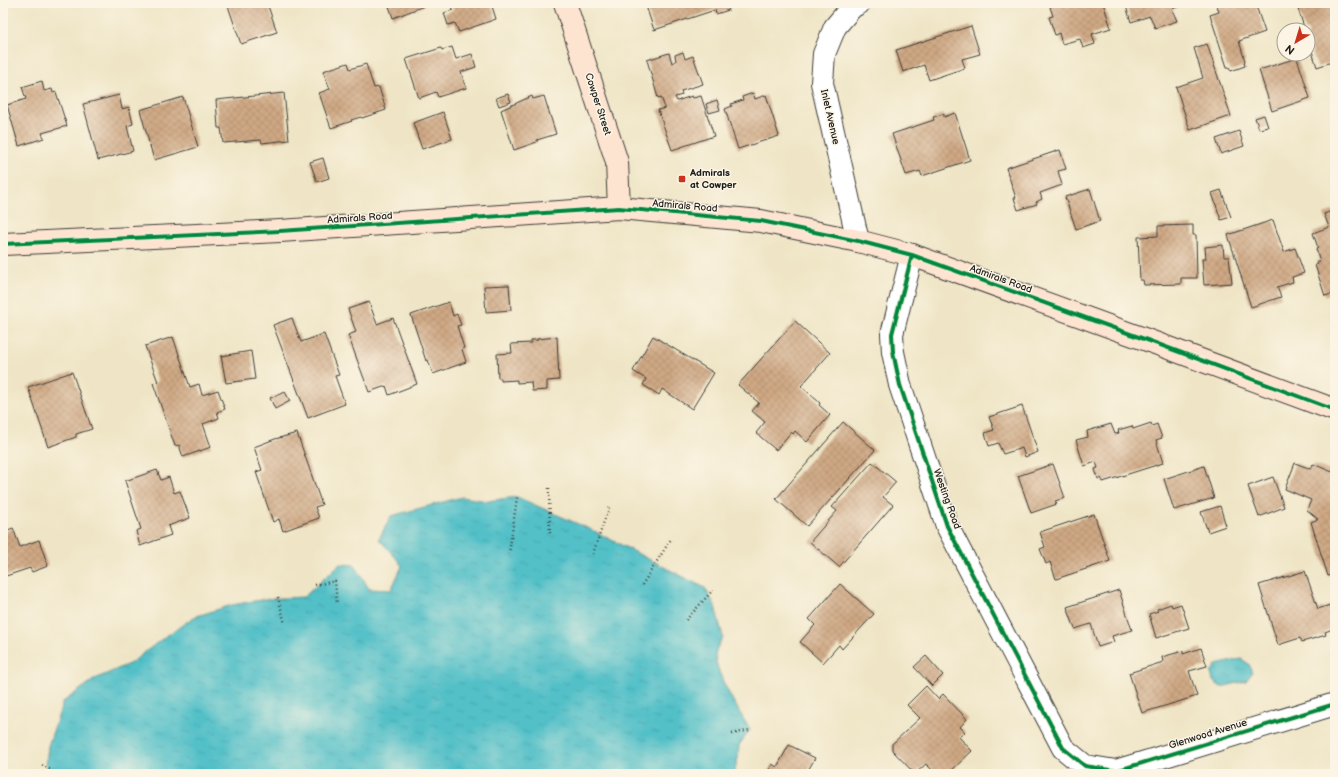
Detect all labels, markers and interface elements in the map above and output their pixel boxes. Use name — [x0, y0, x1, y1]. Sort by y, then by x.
north arrow — [1276, 22, 1316, 62]
text: N — [1283, 42, 1297, 57]
street label: Cowper Street — [582, 71, 614, 137]
street label: Inlet Avenue — [818, 88, 842, 146]
place label: Admirals at Cowper — [689, 167, 738, 191]
marker: Admirals at Cowper — [677, 174, 687, 184]
street label: Admirals Road — [652, 197, 718, 215]
street label: Admirals Road — [327, 210, 393, 226]
street label: Admirals Road — [968, 262, 1034, 296]
street label: Westing Road — [931, 467, 964, 531]
street label: Glenwood Avenue — [1167, 716, 1249, 752]

